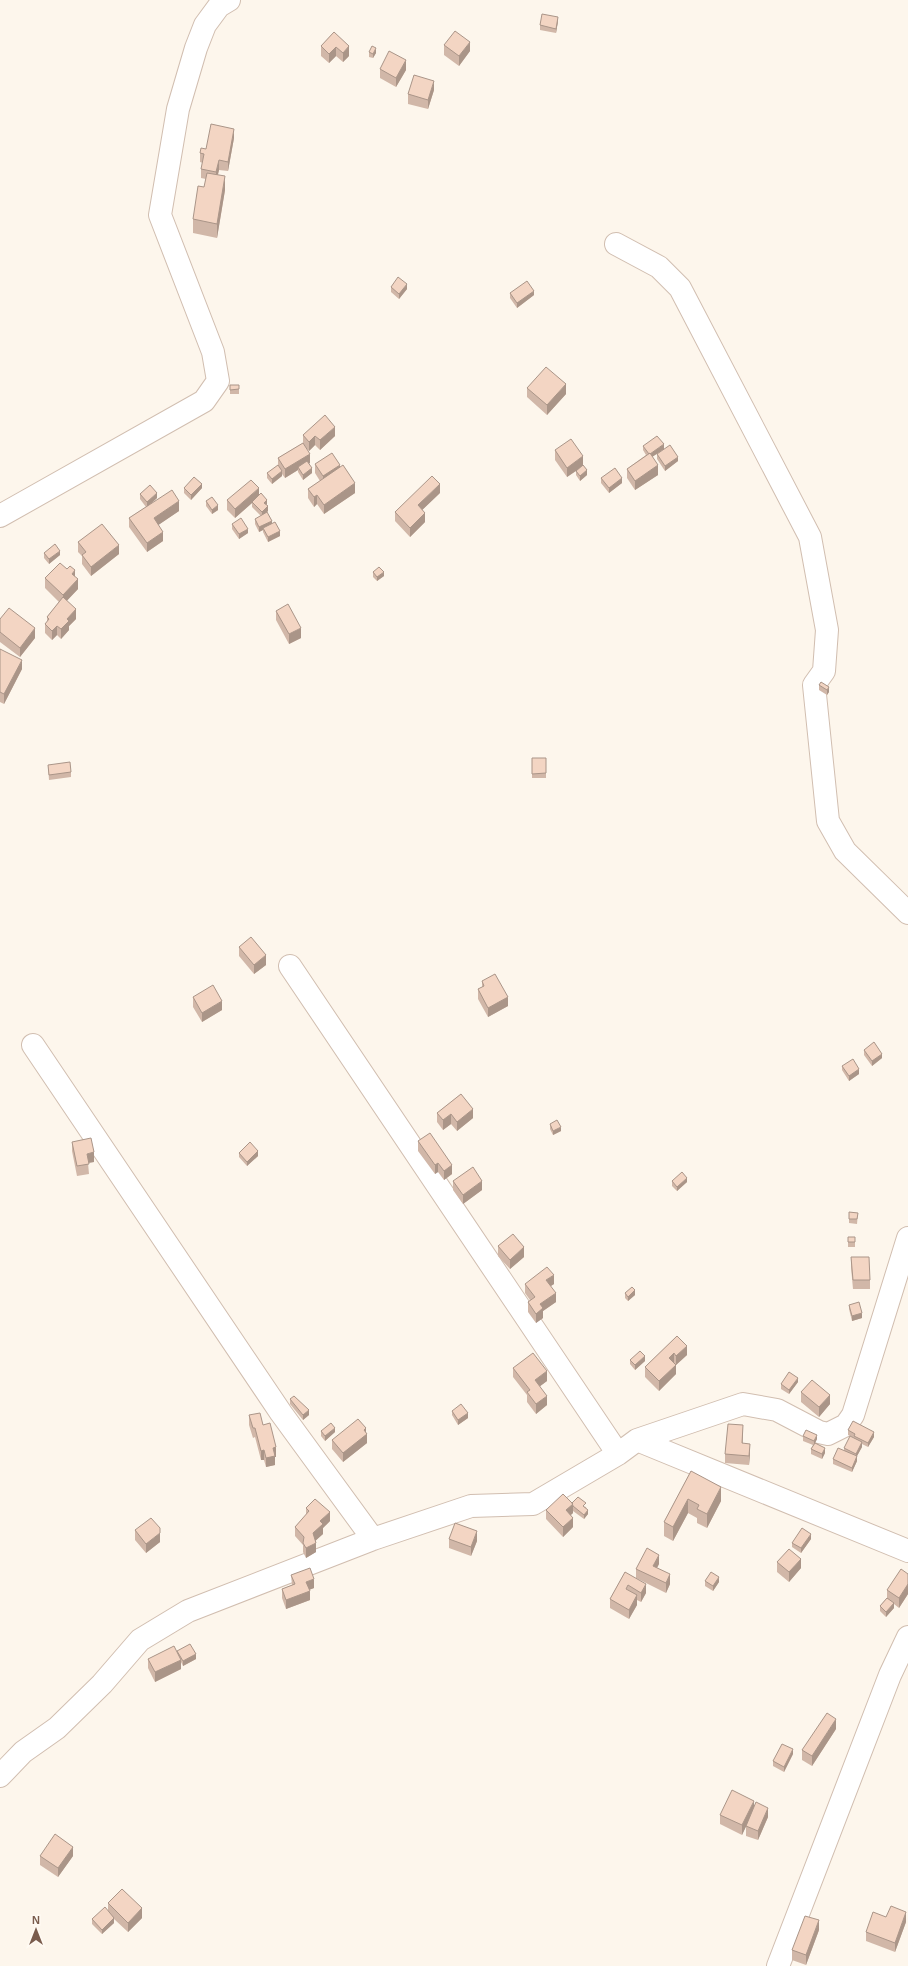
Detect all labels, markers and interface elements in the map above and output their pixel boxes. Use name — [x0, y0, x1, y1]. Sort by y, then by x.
north arrow — [16, 1910, 56, 1950]
text: N — [32, 1914, 40, 1926]

